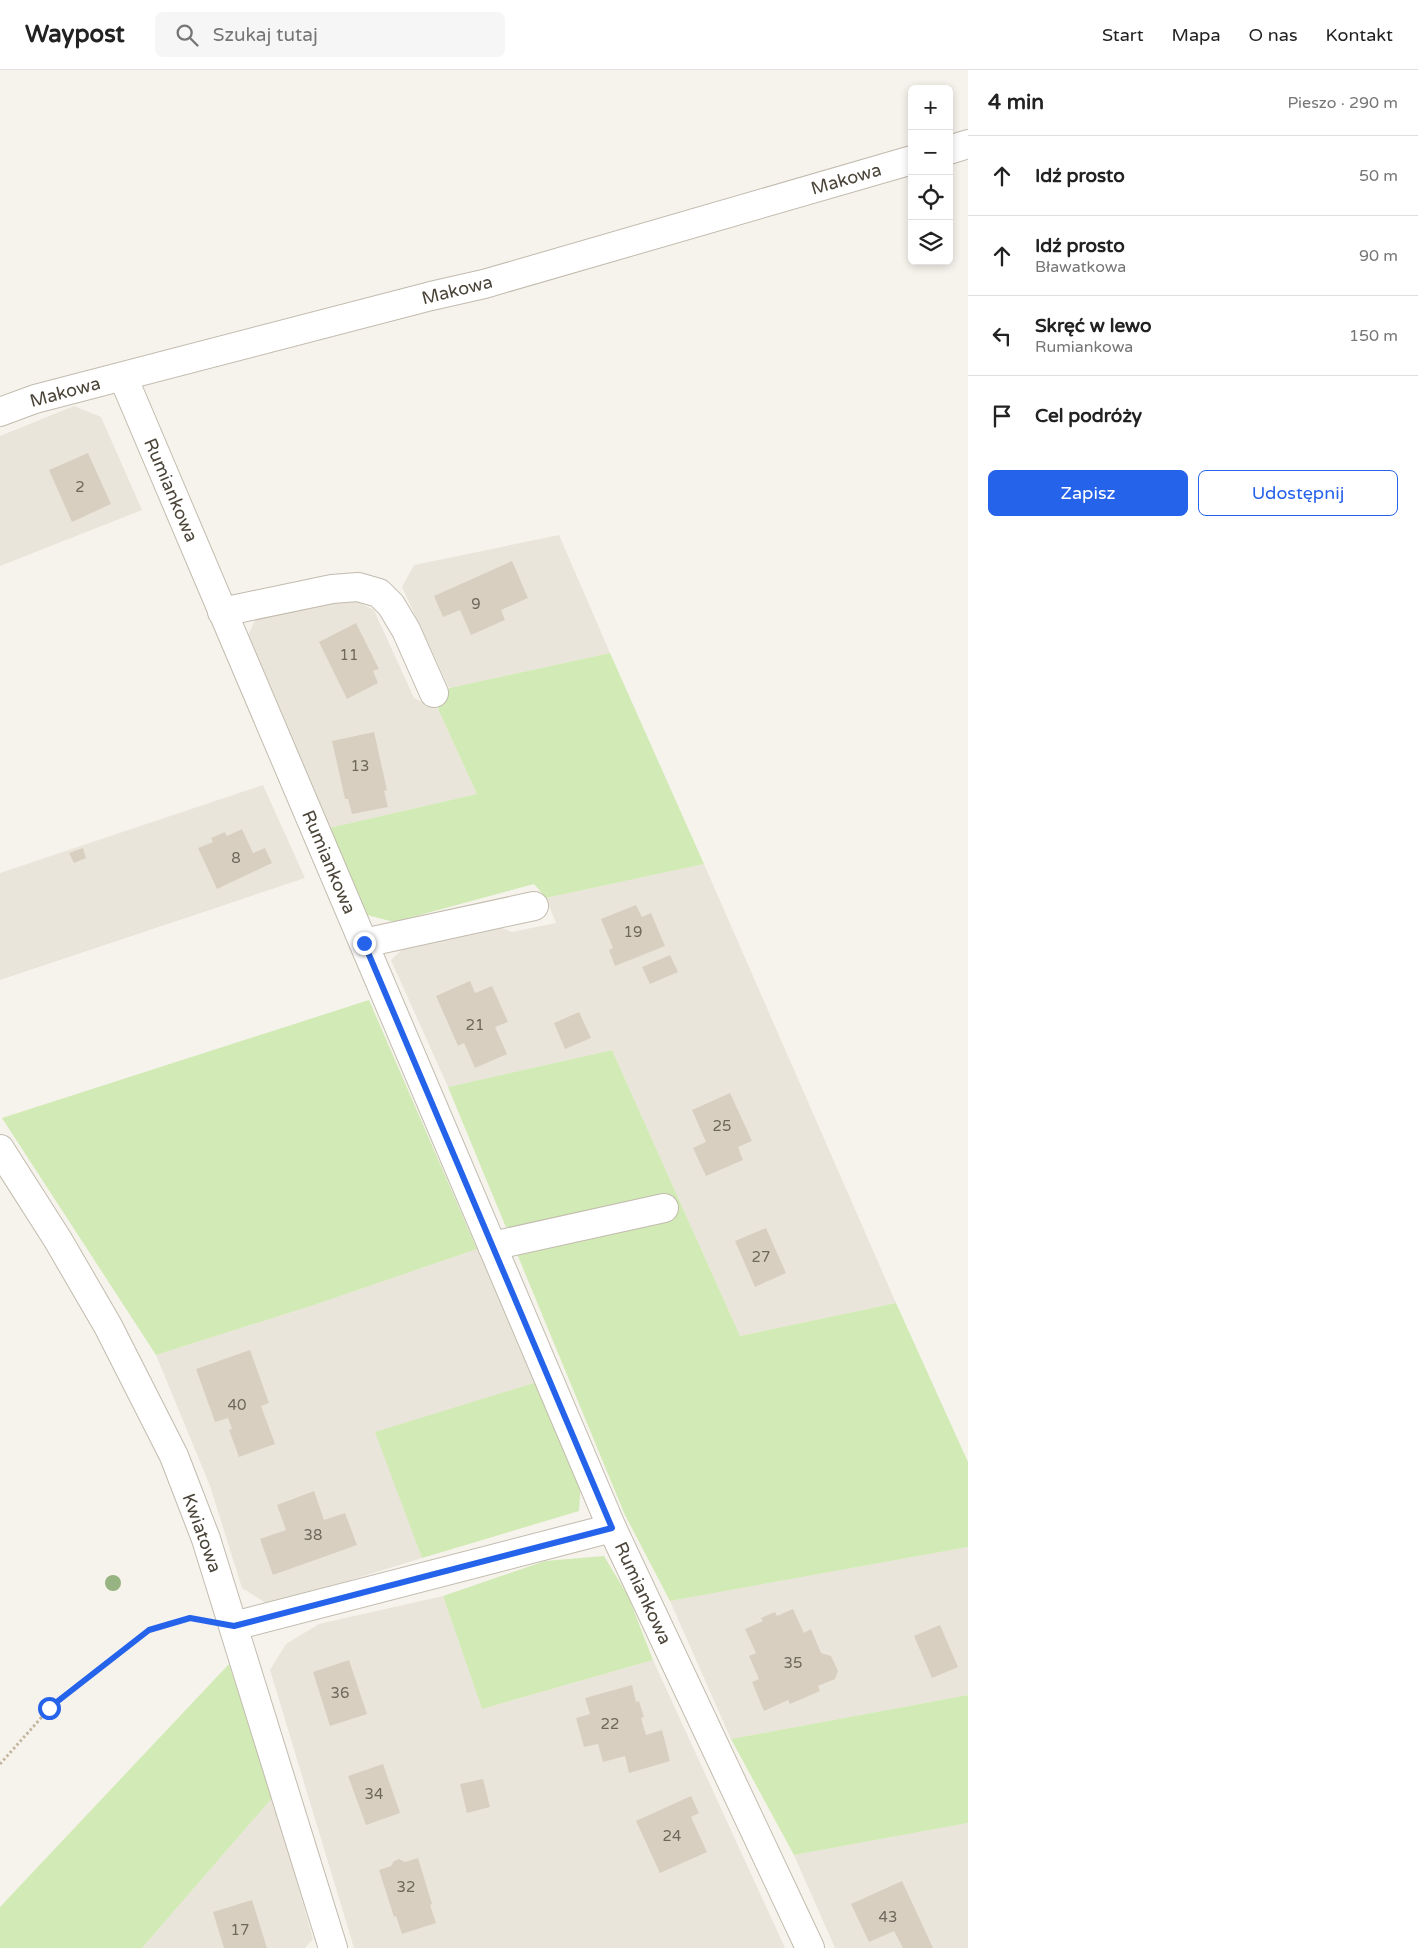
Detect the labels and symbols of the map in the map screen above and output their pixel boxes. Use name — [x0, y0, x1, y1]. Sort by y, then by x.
street label: Makowa — [808, 158, 884, 200]
street label: Makowa — [419, 271, 495, 309]
street label: Makowa — [27, 372, 103, 412]
street label: Rumiankowa — [139, 435, 203, 545]
house number: 2 — [75, 478, 85, 496]
house number: 9 — [471, 595, 481, 613]
house number: 11 — [340, 646, 358, 664]
house number: 13 — [351, 757, 369, 775]
street label: Rumiankowa — [297, 807, 361, 917]
house number: 8 — [231, 849, 241, 867]
house number: 19 — [624, 923, 642, 941]
route end — [353, 932, 376, 955]
house number: 21 — [466, 1016, 484, 1034]
house number: 25 — [713, 1117, 731, 1135]
house number: 27 — [752, 1248, 770, 1266]
house number: 40 — [228, 1396, 246, 1414]
street label: Kwiatowa — [178, 1490, 226, 1576]
house number: 38 — [304, 1526, 322, 1544]
street label: Rumiankowa — [610, 1538, 676, 1648]
house number: 35 — [784, 1654, 802, 1672]
house number: 36 — [331, 1684, 349, 1702]
route start — [38, 1697, 61, 1720]
house number: 22 — [601, 1715, 619, 1733]
house number: 34 — [365, 1785, 383, 1803]
house number: 24 — [663, 1827, 681, 1845]
house number: 32 — [397, 1878, 415, 1896]
house number: 43 — [879, 1908, 897, 1926]
house number: 17 — [231, 1921, 249, 1939]

